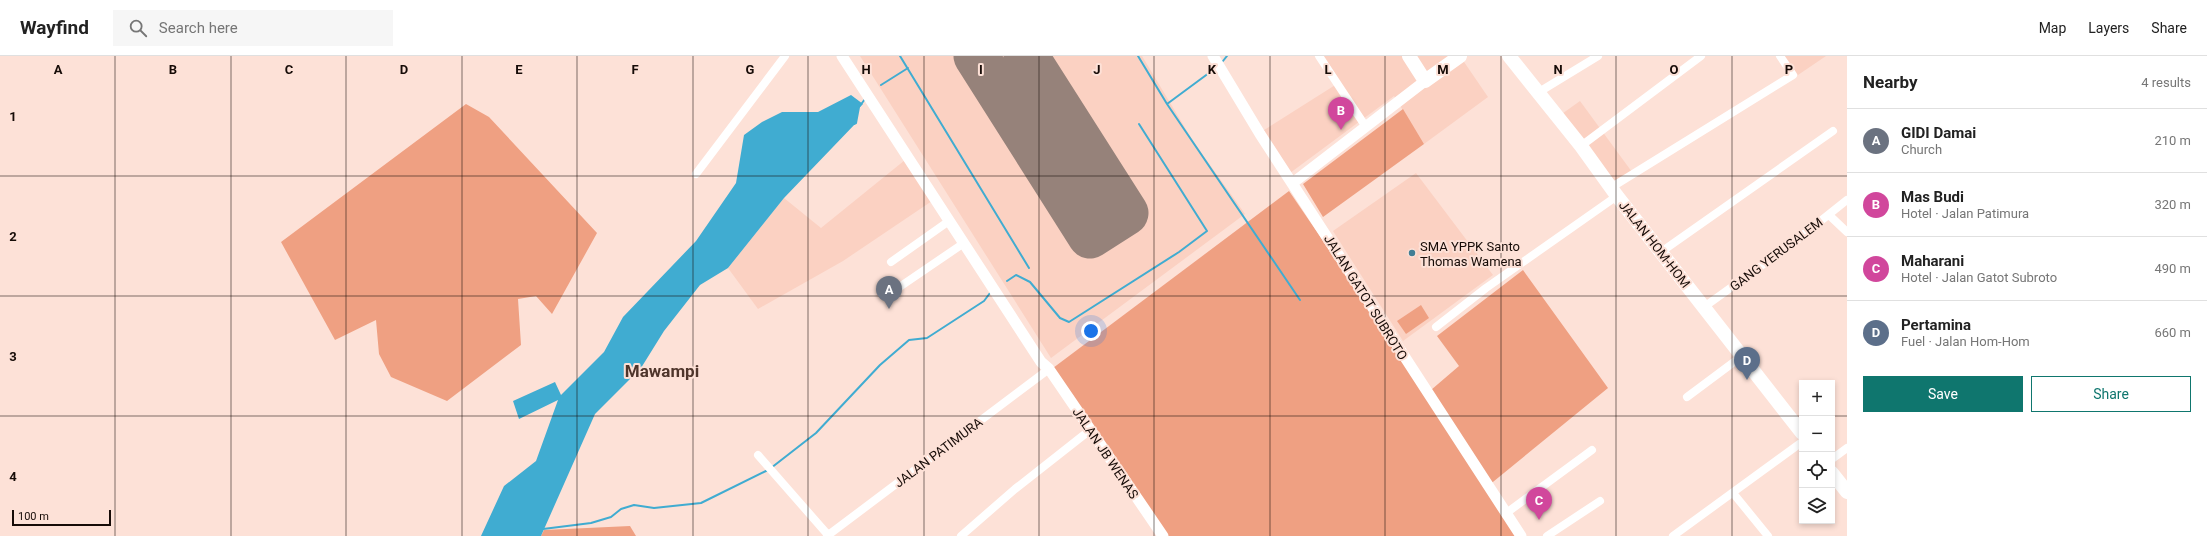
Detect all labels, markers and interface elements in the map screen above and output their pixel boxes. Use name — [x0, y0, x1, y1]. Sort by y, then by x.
search box — [113, 10, 393, 46]
text: Wayfind — [20, 16, 89, 39]
icon: search — [127, 17, 149, 39]
text: Search here — [159, 19, 238, 37]
text: Map — [2039, 20, 2066, 36]
text: Layers — [2088, 20, 2129, 36]
text: Share — [2151, 20, 2187, 36]
text: A — [54, 62, 63, 77]
text: B — [169, 62, 177, 77]
text: C — [285, 62, 294, 77]
text: D — [400, 62, 408, 77]
text: E — [515, 62, 523, 77]
text: F — [631, 62, 639, 77]
text: G — [746, 62, 755, 77]
text: H — [861, 62, 871, 77]
text: I — [979, 62, 983, 77]
text: J — [1093, 62, 1101, 77]
text: K — [1208, 62, 1217, 77]
text: L — [1324, 62, 1332, 77]
text: M — [1437, 62, 1449, 77]
text: N — [1553, 62, 1563, 77]
text: O — [1670, 62, 1679, 77]
text: P — [1785, 62, 1793, 77]
text: Nearby — [1863, 72, 1918, 92]
text: 4 results — [2141, 75, 2191, 90]
pin: B — [1328, 97, 1354, 130]
text: 1 — [9, 109, 17, 124]
text: GIDI Damai — [1901, 124, 1976, 142]
text: A — [1872, 133, 1880, 148]
text: 210 m — [2154, 133, 2191, 148]
text: Church — [1901, 142, 1942, 157]
text: Mas Budi — [1901, 188, 1964, 206]
text: B — [1872, 197, 1880, 212]
text: 320 m — [2154, 197, 2191, 212]
street label: JALAN HOM-HOM — [1616, 198, 1693, 291]
text: Hotel · Jalan Patimura — [1901, 206, 2029, 221]
street label: GANG YERUSALEM — [1727, 215, 1826, 294]
text: 2 — [9, 229, 17, 244]
street label: JALAN GATOT SUBROTO — [1321, 232, 1410, 363]
place label: SMA YPPK Santo Thomas Wamena — [1420, 239, 1522, 269]
marker: SMA YPPK Santo Thomas Wamena — [1407, 248, 1417, 258]
text: Maharani — [1901, 252, 1964, 270]
text: C — [1872, 261, 1880, 276]
text: 490 m — [2154, 261, 2191, 276]
text: Hotel · Jalan Gatot Subroto — [1901, 270, 2057, 285]
pin: A — [876, 276, 902, 309]
text: Pertamina — [1901, 316, 1971, 334]
your location — [1081, 321, 1101, 341]
text: D — [1872, 325, 1880, 340]
text: 660 m — [2154, 325, 2191, 340]
text: Fuel · Jalan Hom-Hom — [1901, 334, 2030, 349]
pin: D — [1734, 347, 1760, 380]
text: 3 — [9, 349, 17, 364]
district label: Mawampi — [625, 361, 699, 381]
button: Save — [1863, 376, 2023, 412]
button: Share — [2031, 376, 2191, 412]
map controls — [1799, 380, 1835, 524]
button: + — [1799, 380, 1835, 416]
street label: JALAN JB WENAS — [1070, 405, 1142, 502]
street label: JALAN PATIMURA — [891, 414, 986, 490]
button: − — [1799, 416, 1835, 452]
button: locate — [1799, 452, 1835, 488]
text: 4 — [9, 469, 17, 484]
pin: C — [1526, 487, 1552, 520]
button: layers — [1799, 488, 1835, 524]
scale bar — [12, 508, 111, 527]
text: 100 m — [18, 510, 49, 523]

